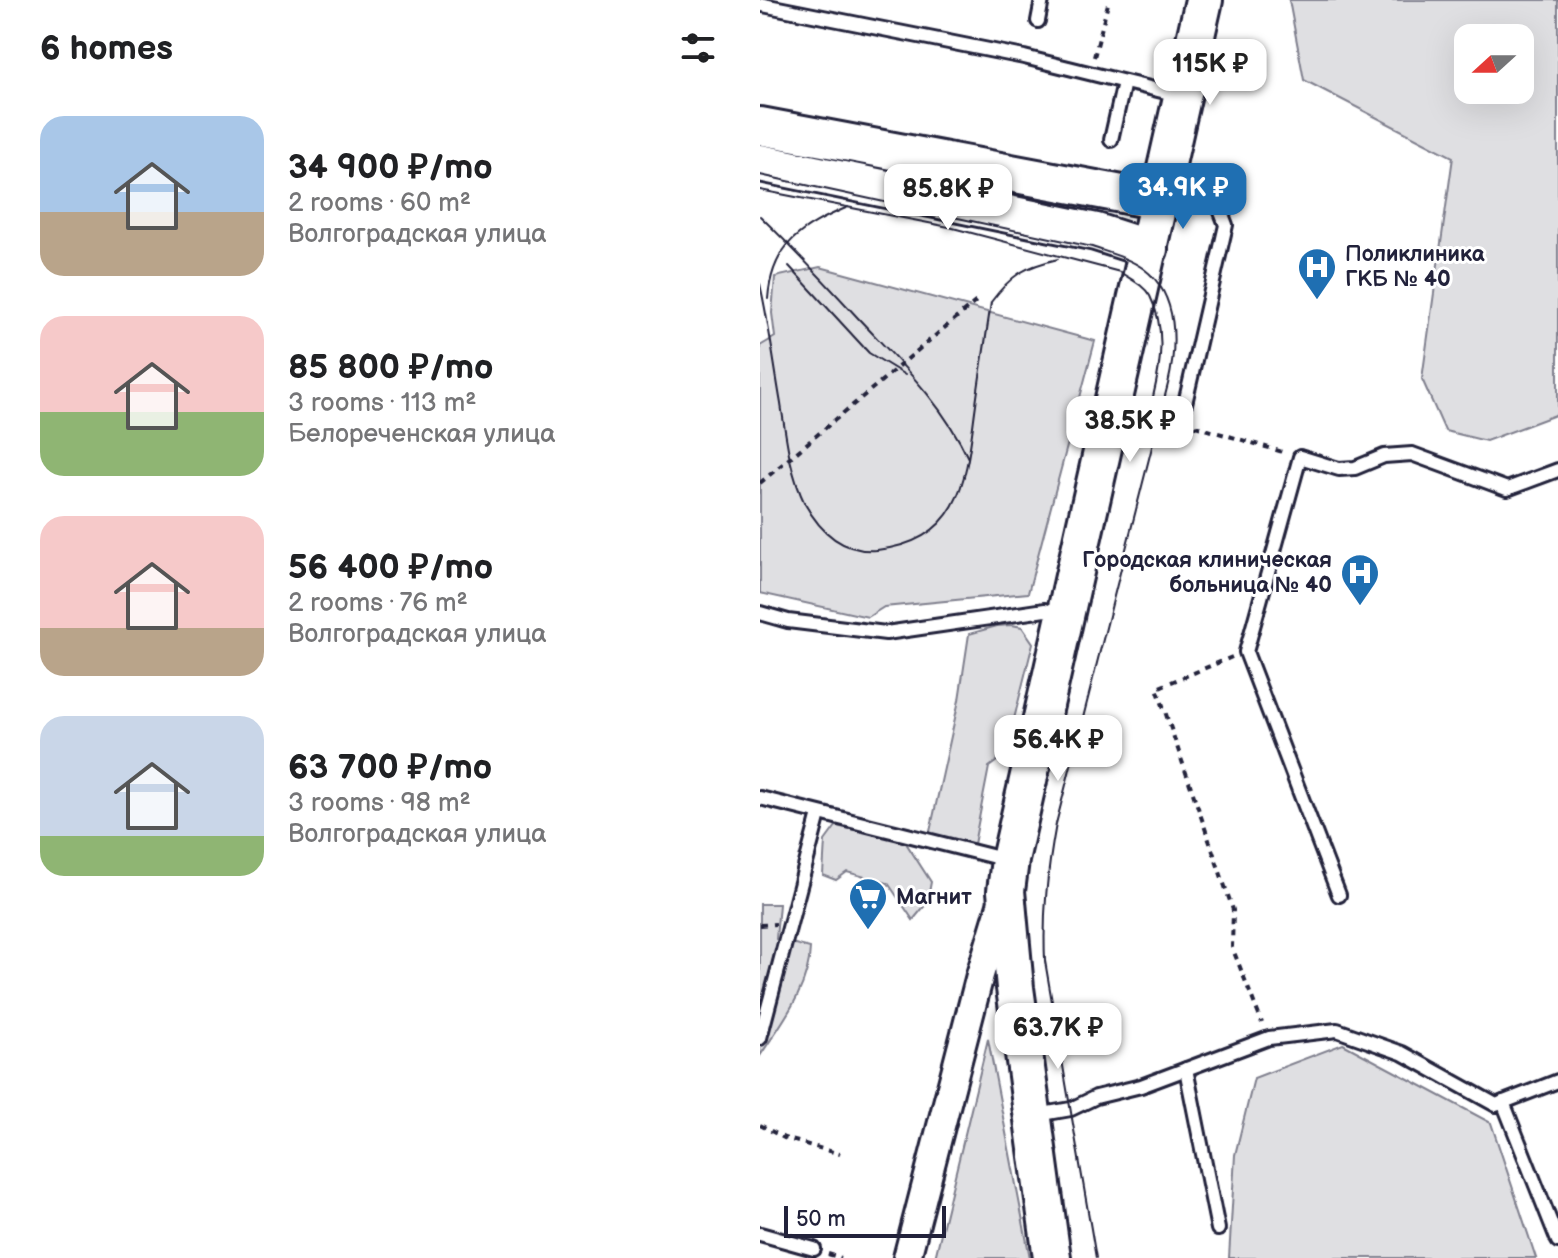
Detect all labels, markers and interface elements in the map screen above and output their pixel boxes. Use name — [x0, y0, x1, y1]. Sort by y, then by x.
north arrow — [1454, 24, 1534, 104]
map controls — [1454, 24, 1534, 104]
icon: filters — [676, 26, 720, 70]
text: 6 homes — [40, 28, 173, 69]
pin: 115K ₽ — [1145, 39, 1275, 107]
text: 115K ₽ — [1172, 49, 1248, 80]
text: 34 900 ₽/mo — [288, 147, 493, 188]
icon: home — [104, 148, 200, 244]
pin: 34.9K ₽ — [1109, 163, 1257, 231]
pin: 85.8K ₽ — [874, 164, 1022, 232]
text: 34.9K ₽ — [1137, 173, 1229, 204]
text: 85.8K ₽ — [902, 174, 994, 205]
text: 2 rooms · 60 m² — [288, 188, 471, 219]
text: Волгоградская улица — [288, 219, 547, 250]
place label: Поликлиника ГКБ № 40 — [1345, 241, 1485, 293]
hospital icon: Поликлиника ГКБ № 40 — [1296, 246, 1338, 301]
text: 85 800 ₽/mo — [288, 347, 493, 388]
icon: home — [104, 348, 200, 444]
text: 3 rooms · 113 m² — [288, 388, 477, 419]
pin: 38.5K ₽ — [1056, 396, 1204, 464]
text: 38.5K ₽ — [1084, 406, 1176, 437]
text: Белореченская улица — [288, 419, 556, 450]
text: 56 400 ₽/mo — [288, 547, 493, 588]
place label: Городская клиническая больница № 40 — [1082, 547, 1332, 599]
icon: home — [104, 548, 200, 644]
hospital icon: Городская клиническая больница № 40 — [1339, 552, 1381, 607]
text: 2 rooms · 76 m² — [288, 588, 468, 619]
text: Волгоградская улица — [288, 619, 547, 650]
pin: 56.4K ₽ — [984, 715, 1132, 783]
text: 56.4K ₽ — [1012, 725, 1104, 756]
text: 63 700 ₽/mo — [288, 747, 492, 788]
icon: home — [104, 748, 200, 844]
text: 3 rooms · 98 m² — [288, 788, 471, 819]
text: Волгоградская улица — [288, 819, 547, 850]
supermarket icon: Магнит — [847, 876, 889, 931]
place label: Магнит — [896, 884, 972, 911]
pin: 63.7K ₽ — [984, 1003, 1132, 1071]
text: 63.7K ₽ — [1013, 1013, 1103, 1044]
scale bar — [784, 1202, 946, 1238]
text: 50 m — [796, 1206, 846, 1233]

